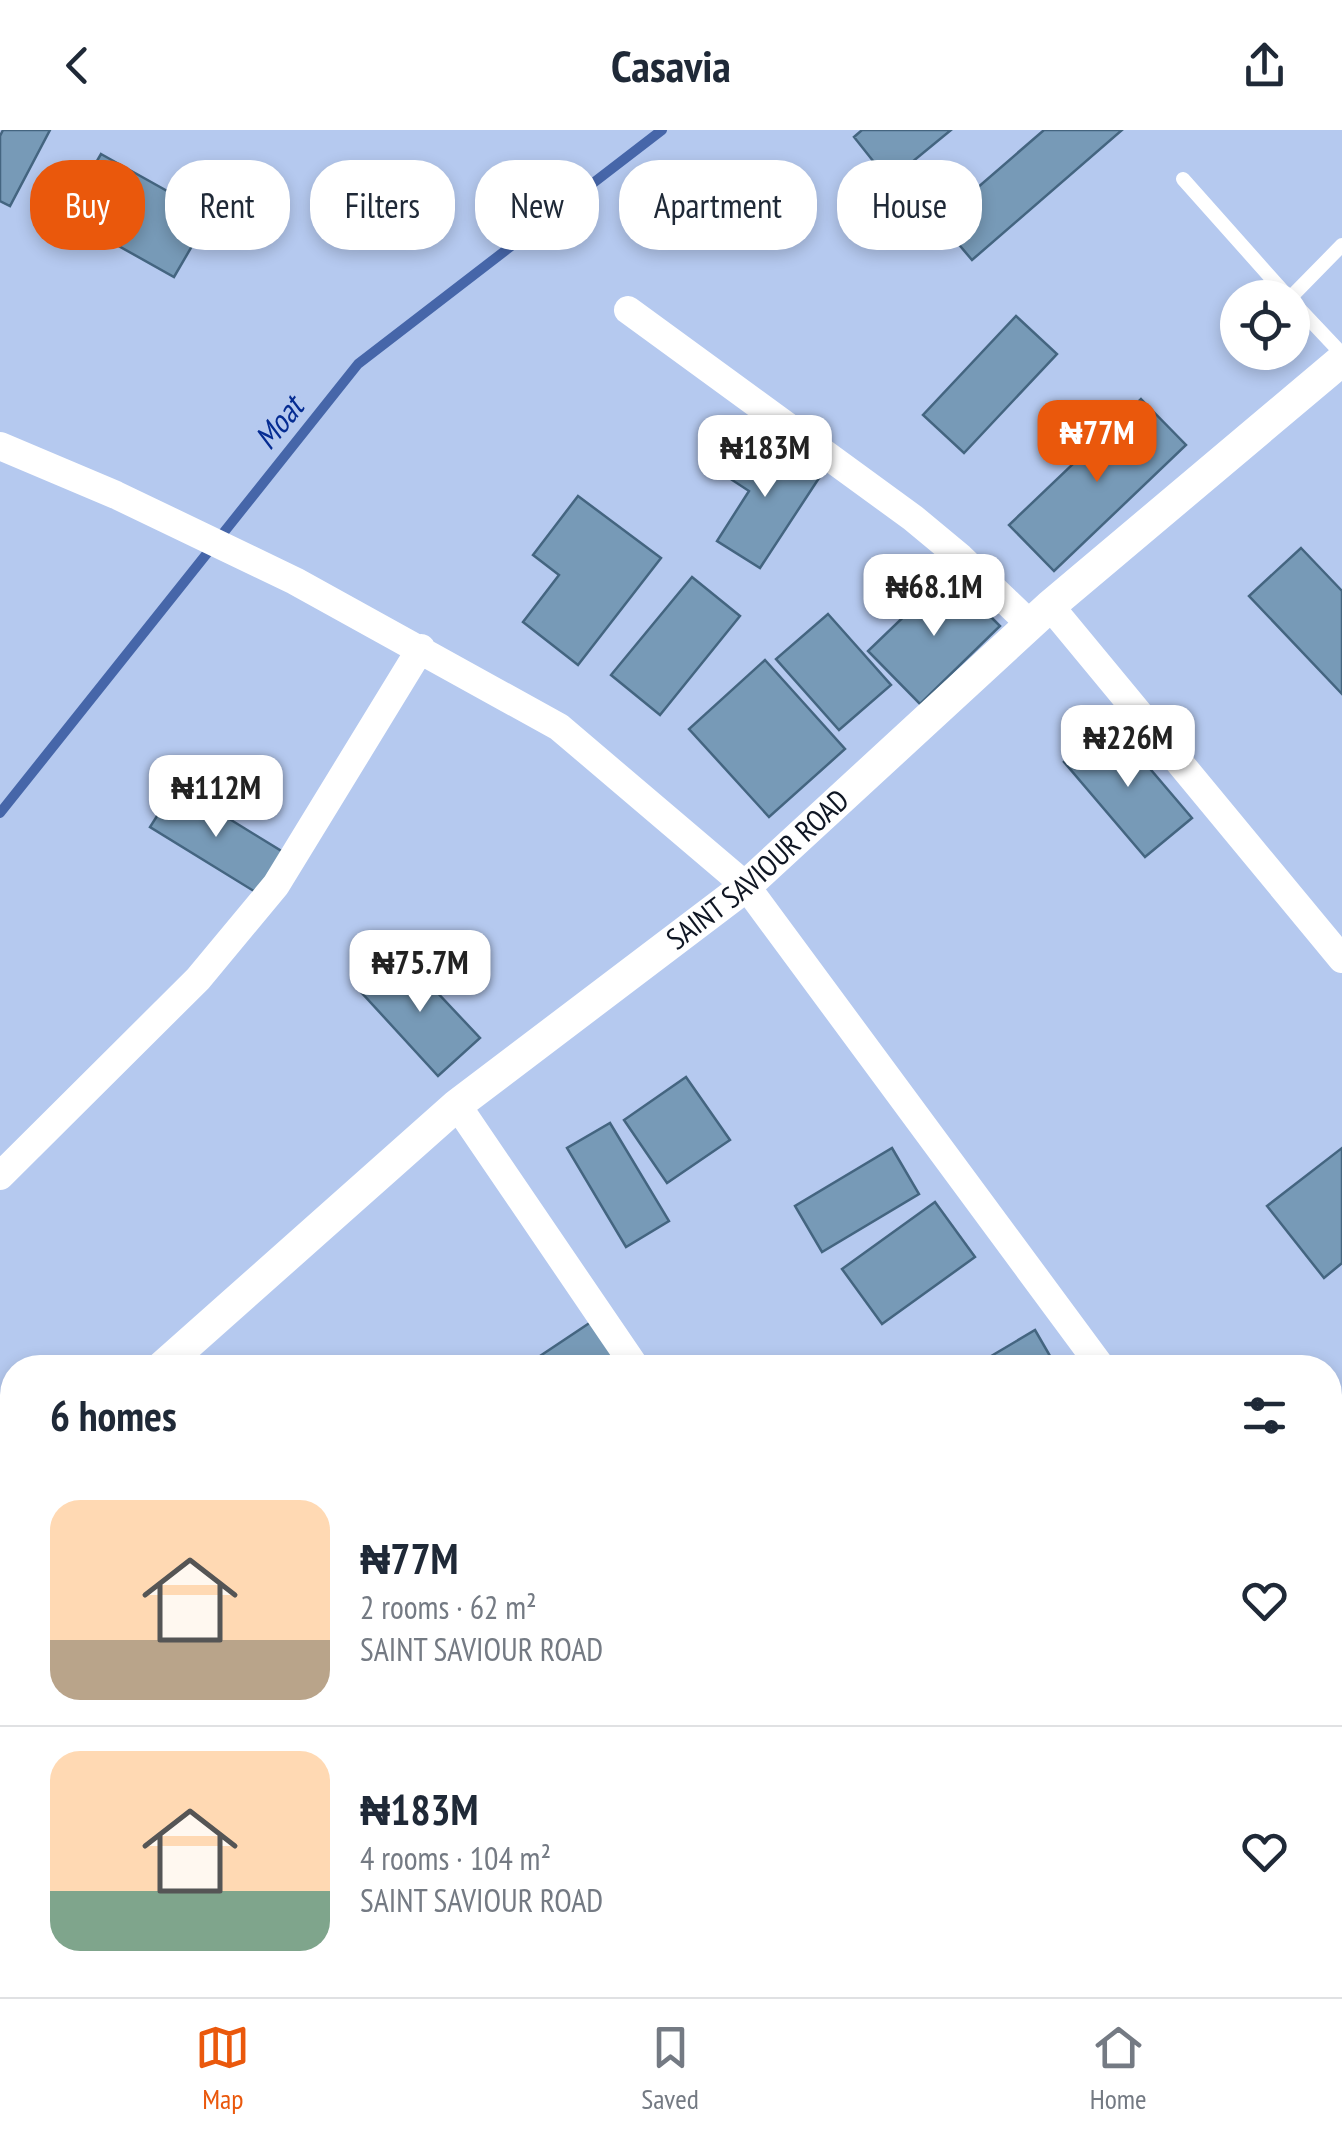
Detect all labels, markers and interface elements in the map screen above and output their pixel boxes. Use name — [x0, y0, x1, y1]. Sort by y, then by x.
text: Casavia — [611, 36, 731, 94]
icon: back — [50, 38, 105, 93]
icon: share — [1237, 38, 1292, 93]
chip: Buy — [30, 160, 145, 250]
chip: Rent — [165, 160, 290, 250]
chip: Filters — [310, 160, 455, 250]
chip: New — [475, 160, 599, 250]
chip: Apartment — [619, 160, 817, 250]
chip: House — [837, 160, 982, 250]
map controls — [1220, 280, 1310, 370]
button: locate — [1220, 280, 1310, 370]
water label: Moat — [244, 385, 314, 457]
pin: ₦77M — [1038, 400, 1156, 485]
text: ₦77M — [1060, 411, 1134, 453]
pin: ₦183M — [695, 415, 835, 500]
text: ₦183M — [720, 426, 810, 468]
pin: ₦68.1M — [853, 554, 1015, 639]
text: ₦68.1M — [885, 565, 983, 607]
pin: ₦226M — [1058, 705, 1198, 790]
text: ₦226M — [1083, 716, 1173, 758]
pin: ₦112M — [146, 755, 286, 840]
text: ₦112M — [171, 766, 261, 808]
street label: SAINT SAVIOUR ROAD — [658, 780, 856, 957]
pin: ₦75.7M — [339, 930, 501, 1015]
text: ₦75.7M — [371, 941, 469, 983]
text: 6 homes — [50, 1388, 177, 1443]
icon: filters — [1237, 1388, 1292, 1443]
text: ₦77M — [360, 1531, 458, 1586]
icon: home — [130, 1540, 250, 1660]
icon: heart — [1237, 1573, 1292, 1628]
text: 2 rooms · 62 m² — [360, 1586, 537, 1628]
text: SAINT SAVIOUR ROAD — [360, 1628, 603, 1670]
text: ₦183M — [360, 1782, 478, 1837]
icon: home — [130, 1791, 250, 1911]
icon: heart — [1237, 1824, 1292, 1879]
text: 4 rooms · 104 m² — [360, 1837, 551, 1879]
text: SAINT SAVIOUR ROAD — [360, 1879, 603, 1921]
tab: Map — [195, 2020, 250, 2117]
tab: Saved — [641, 2020, 699, 2117]
tab: Home — [1090, 2020, 1147, 2117]

